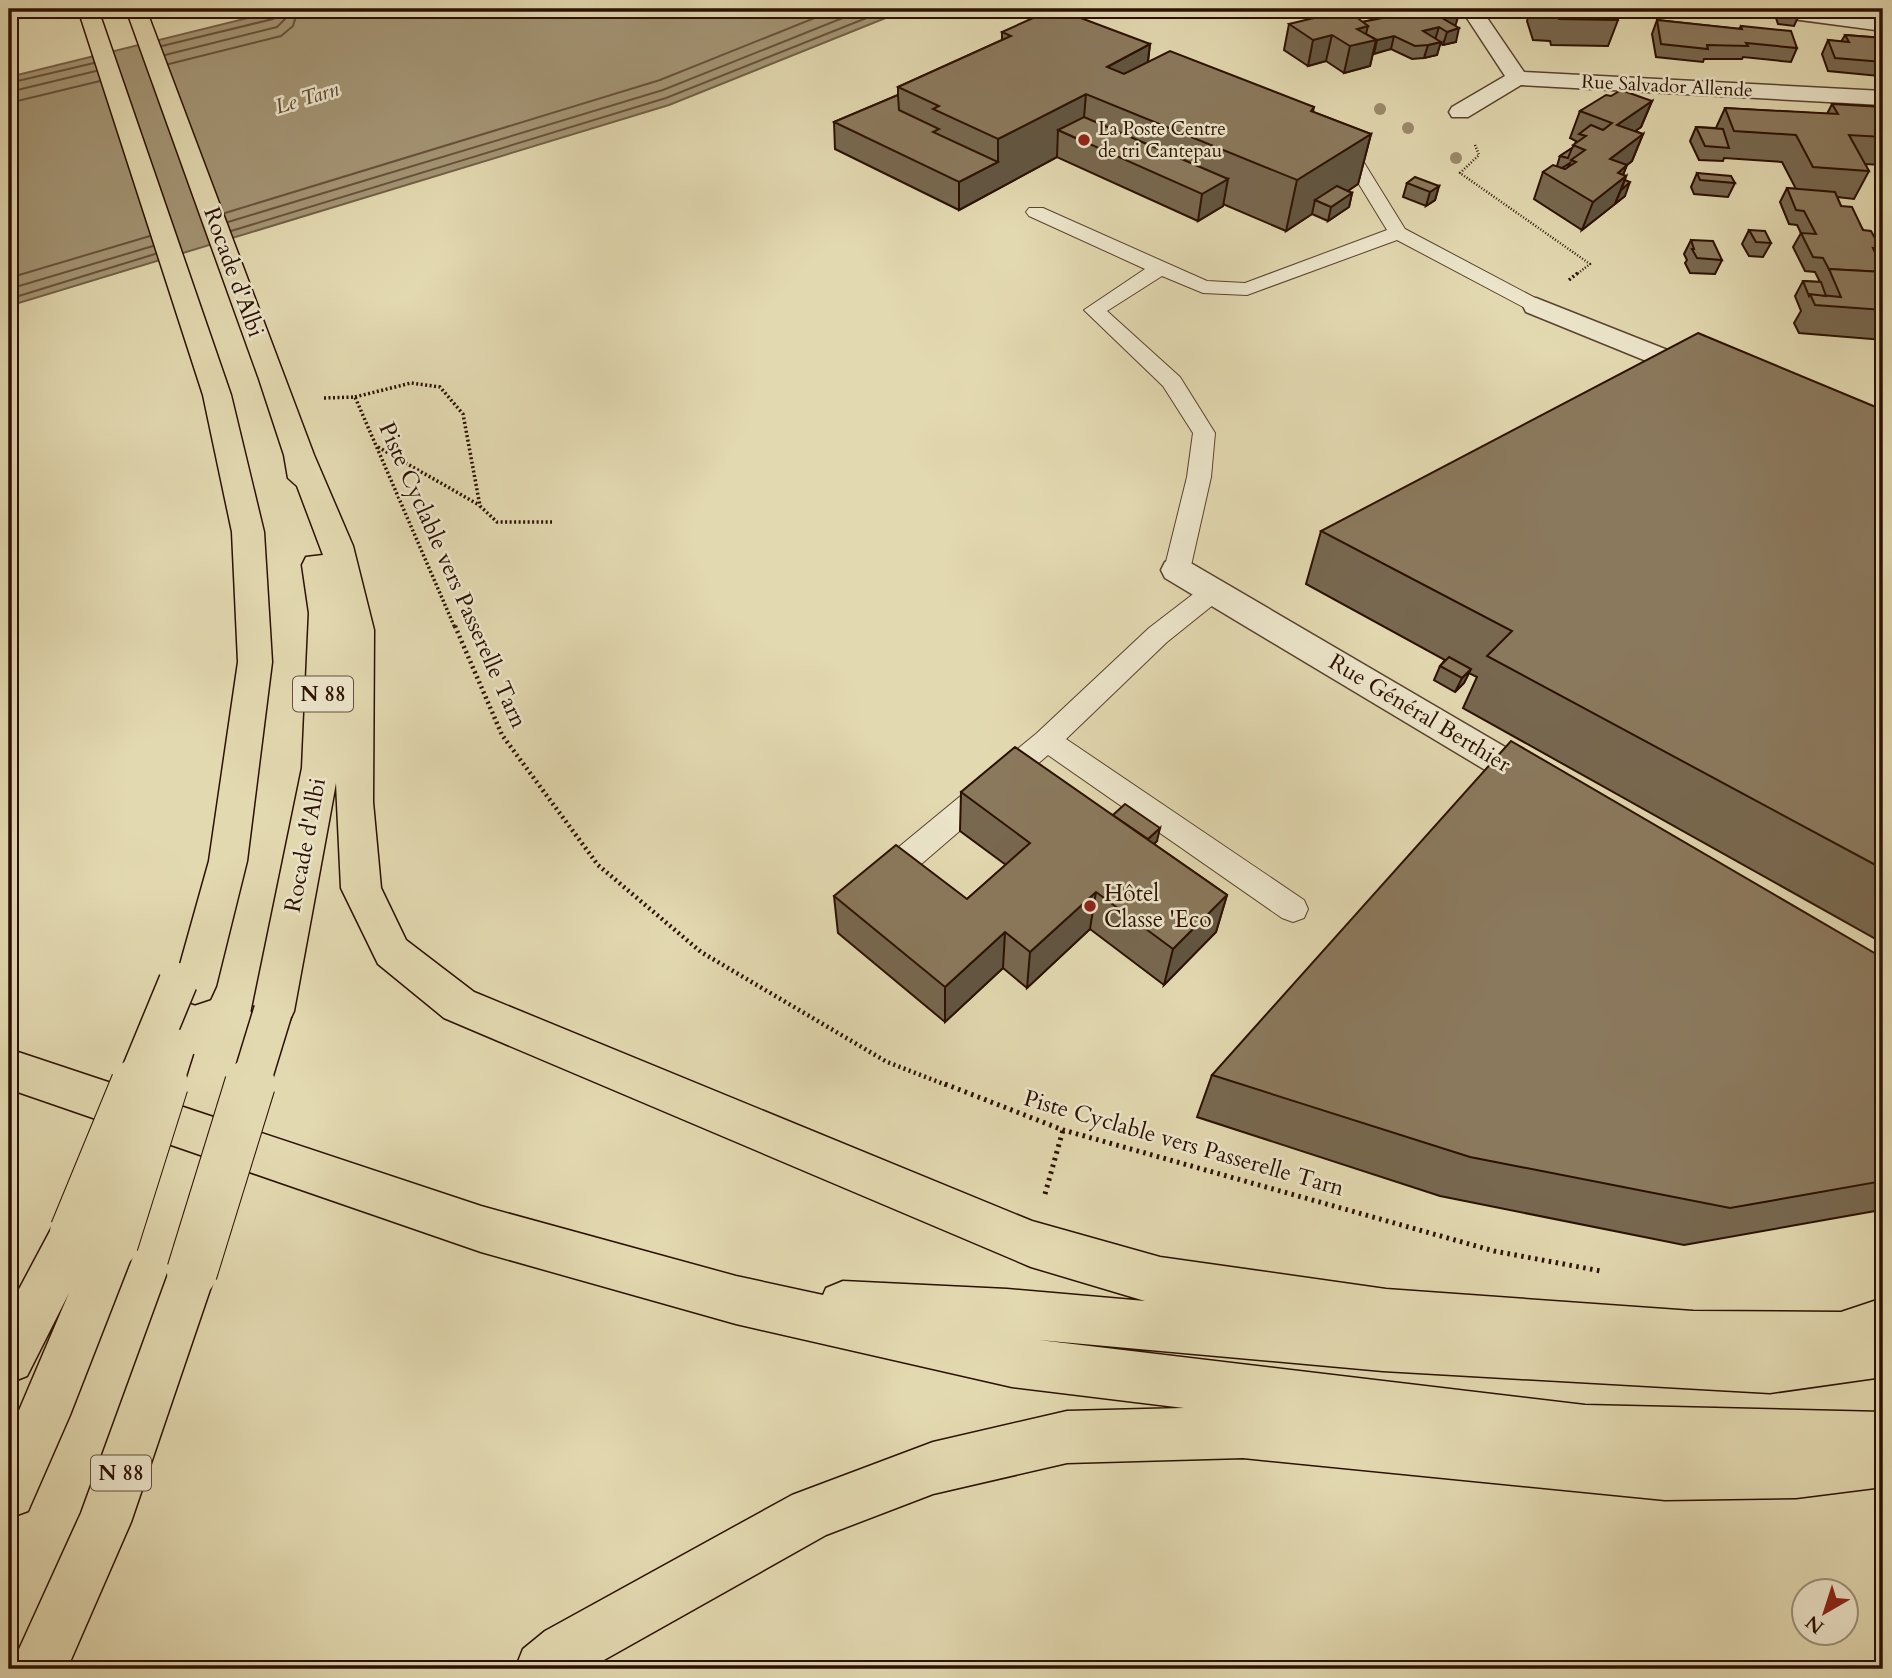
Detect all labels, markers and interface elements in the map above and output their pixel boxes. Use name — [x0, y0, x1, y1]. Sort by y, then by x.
street label: Rue Salvador Allende — [1581, 69, 1753, 103]
water label: Le Tarn — [272, 74, 343, 121]
place label: La Poste Centre de tri Cantepau — [1098, 116, 1226, 164]
marker: La Poste Centre de tri Cantepau — [1076, 132, 1092, 148]
street label: Rocade d'Albi — [196, 203, 272, 341]
street label: Piste Cyclable vers Passerelle Tarn — [371, 417, 535, 733]
street label: Rue Général Berthier — [1323, 646, 1517, 780]
road number: N 88 — [293, 676, 353, 712]
street label: Rocade d'Albi — [277, 775, 333, 915]
place label: Hôtel Classe 'Eco — [1104, 878, 1212, 935]
marker: Hôtel Classe 'Eco — [1082, 898, 1098, 914]
street label: Piste Cyclable vers Passerelle Tarn — [1020, 1082, 1348, 1204]
road number: N 88 — [91, 1456, 151, 1490]
north arrow — [1790, 1576, 1860, 1646]
text: N — [1800, 1609, 1830, 1640]

